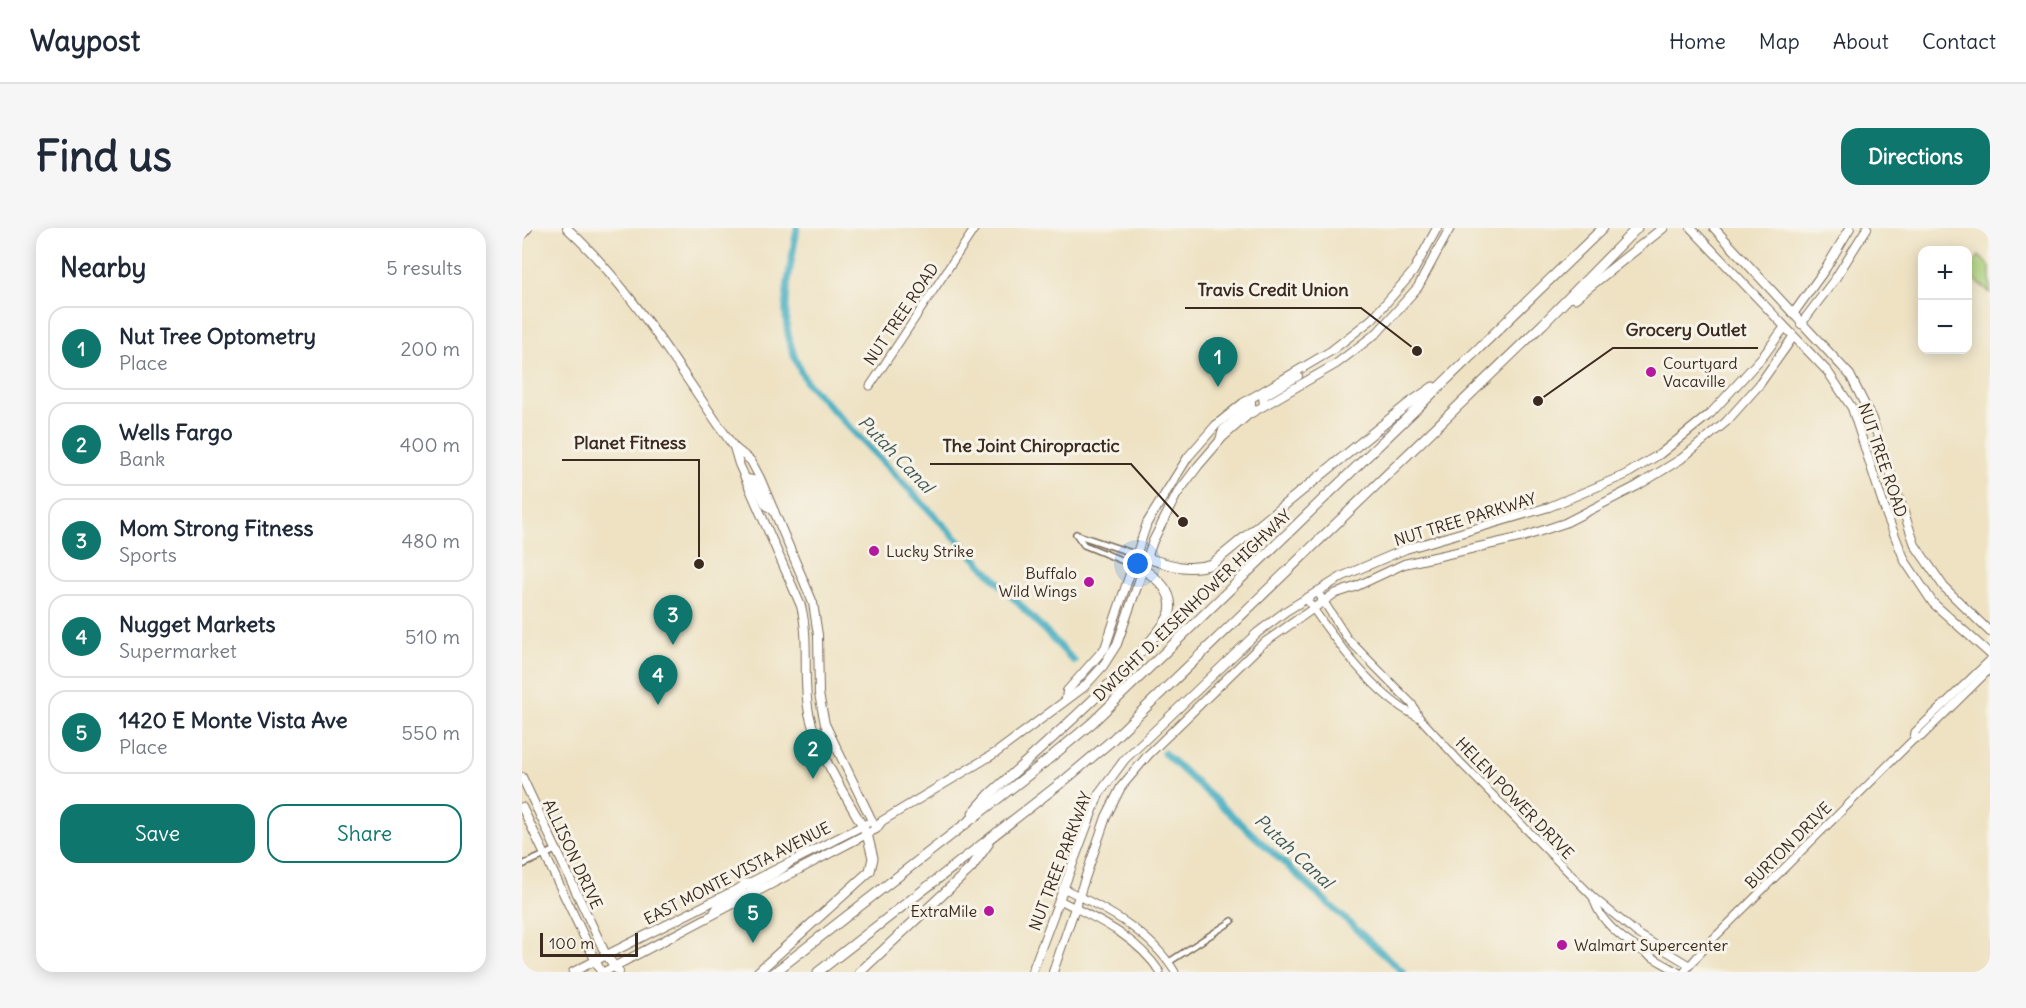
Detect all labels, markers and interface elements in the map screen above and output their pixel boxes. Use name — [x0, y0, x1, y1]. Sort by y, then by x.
text: Waypost — [30, 23, 140, 59]
text: Home — [1669, 28, 1726, 55]
text: Map — [1759, 28, 1800, 55]
text: About — [1833, 28, 1889, 55]
text: Contact — [1922, 28, 1996, 55]
button: Directions — [1841, 128, 1990, 185]
text: Find us — [36, 130, 172, 182]
map controls — [1918, 246, 1972, 354]
button: + — [1918, 246, 1972, 300]
text: Nearby — [60, 251, 146, 284]
text: 5 results — [386, 255, 462, 280]
street label: NUT TREE ROAD — [859, 259, 943, 369]
callout: Travis Credit Union — [1185, 272, 1361, 308]
text: Travis Credit Union — [1197, 278, 1349, 301]
button: − — [1918, 300, 1972, 354]
callout: Grocery Outlet — [1613, 312, 1758, 348]
text: Grocery Outlet — [1626, 318, 1747, 341]
text: Nut Tree Optometry — [119, 322, 316, 350]
text: 1 — [78, 336, 85, 361]
text: 200 m — [400, 336, 460, 361]
pin: 1 — [1198, 338, 1238, 387]
text: Place — [119, 350, 167, 375]
place label: Courtyard Vacaville — [1663, 353, 1738, 391]
marker: Courtyard Vacaville — [1644, 365, 1658, 379]
street label: NUT TREE ROAD — [1854, 400, 1912, 520]
water label: Putah Canal — [853, 410, 941, 500]
text: Wells Fargo — [119, 418, 233, 446]
callout: Planet Fitness — [562, 424, 699, 460]
callout: The Joint Chiropractic — [930, 428, 1131, 464]
text: Planet Fitness — [574, 431, 686, 454]
text: 2 — [76, 432, 87, 457]
text: 400 m — [400, 432, 460, 457]
text: The Joint Chiropractic — [942, 434, 1120, 457]
text: Bank — [119, 446, 165, 471]
street label: NUT TREE PARKWAY — [1392, 488, 1538, 550]
street label: DWIGHT D. EISENHOWER HIGHWAY — [1089, 505, 1295, 705]
text: Mom Strong Fitness — [119, 514, 314, 542]
text: 3 — [76, 528, 87, 553]
text: 480 m — [401, 528, 460, 553]
place label: Lucky Strike — [886, 541, 974, 561]
text: Sports — [119, 542, 177, 567]
marker: Lucky Strike — [867, 544, 881, 558]
your location — [1123, 549, 1152, 578]
place label: Buffalo Wild Wings — [998, 563, 1077, 601]
marker: Buffalo Wild Wings — [1082, 575, 1096, 589]
pin: 3 — [654, 596, 692, 645]
text: Nugget Markets — [119, 610, 275, 638]
text: 4 — [76, 624, 87, 649]
text: 510 m — [405, 624, 460, 649]
text: Supermarket — [119, 638, 237, 663]
pin: 4 — [638, 656, 678, 705]
text: 1420 E Monte Vista Ave — [119, 706, 348, 734]
text: 5 — [76, 720, 87, 745]
text: 550 m — [402, 720, 460, 745]
pin: 2 — [794, 730, 832, 779]
street label: HELEN POWER DRIVE — [1452, 733, 1578, 863]
text: Place — [119, 734, 167, 759]
street label: NUT TREE PARKWAY — [1024, 789, 1096, 933]
street label: ALLISON DRIVE — [539, 796, 607, 912]
street label: BURTON DRIVE — [1741, 798, 1835, 892]
button: Save — [60, 804, 255, 863]
button: Share — [267, 804, 462, 863]
water label: Putah Canal — [1250, 809, 1340, 895]
street label: EAST MONTE VISTA AVENUE — [640, 817, 834, 929]
pin: 5 — [734, 894, 772, 943]
place label: ExtraMile — [910, 901, 977, 921]
marker: ExtraMile — [982, 904, 996, 918]
scale bar — [540, 930, 638, 958]
text: 100 m — [549, 933, 594, 953]
place label: Walmart Supercenter — [1574, 935, 1728, 955]
marker: Walmart Supercenter — [1555, 938, 1569, 952]

